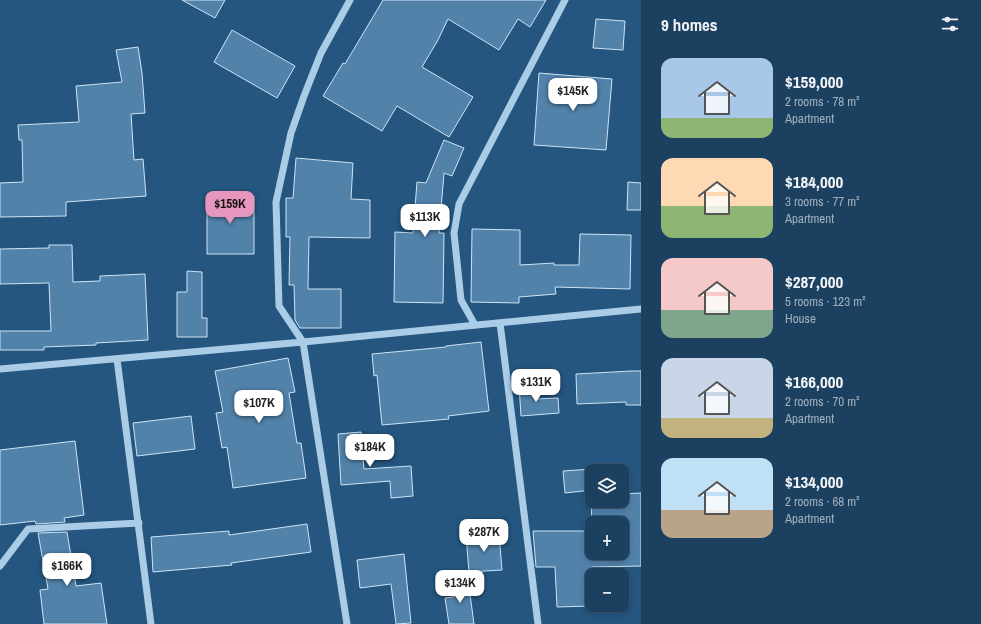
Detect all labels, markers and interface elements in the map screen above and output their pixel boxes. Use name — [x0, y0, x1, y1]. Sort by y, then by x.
text: 9 homes — [661, 13, 718, 36]
icon: filters — [939, 13, 961, 35]
text: $159,000 — [785, 70, 843, 93]
icon: home — [693, 74, 741, 122]
pin: $145K — [545, 78, 601, 112]
text: $145K — [557, 82, 589, 99]
text: 2 rooms · 78 m² — [785, 93, 860, 110]
text: Apartment — [785, 110, 834, 127]
text: $184,000 — [785, 170, 843, 193]
icon: home — [693, 174, 741, 222]
pin: $159K — [202, 191, 258, 225]
text: 3 rooms · 77 m² — [785, 193, 860, 210]
text: $159K — [214, 195, 246, 212]
pin: $113K — [397, 204, 453, 238]
text: $113K — [410, 208, 440, 225]
text: Apartment — [785, 210, 834, 227]
text: $287,000 — [785, 270, 843, 293]
icon: home — [693, 274, 741, 322]
text: 5 rooms · 123 m² — [785, 293, 866, 310]
text: House — [785, 310, 816, 327]
pin: $131K — [508, 369, 564, 403]
text: $166,000 — [785, 370, 843, 393]
text: $131K — [520, 373, 552, 390]
icon: home — [693, 374, 741, 422]
pin: $107K — [231, 390, 287, 424]
text: 2 rooms · 70 m² — [785, 393, 860, 410]
text: $107K — [243, 394, 275, 411]
text: Apartment — [785, 410, 834, 427]
pin: $184K — [342, 434, 398, 468]
text: $184K — [354, 438, 386, 455]
map controls — [585, 464, 629, 612]
button: layers — [585, 464, 629, 508]
text: $134,000 — [785, 470, 843, 493]
icon: home — [693, 474, 741, 522]
text: 2 rooms · 68 m² — [785, 493, 860, 510]
text: Apartment — [785, 510, 834, 527]
button: + — [585, 516, 629, 560]
pin: $287K — [456, 519, 512, 553]
text: $287K — [468, 523, 500, 540]
pin: $166K — [39, 553, 95, 587]
text: $166K — [51, 557, 83, 574]
button: − — [585, 568, 629, 612]
pin: $134K — [432, 570, 488, 604]
text: $134K — [444, 574, 476, 591]

